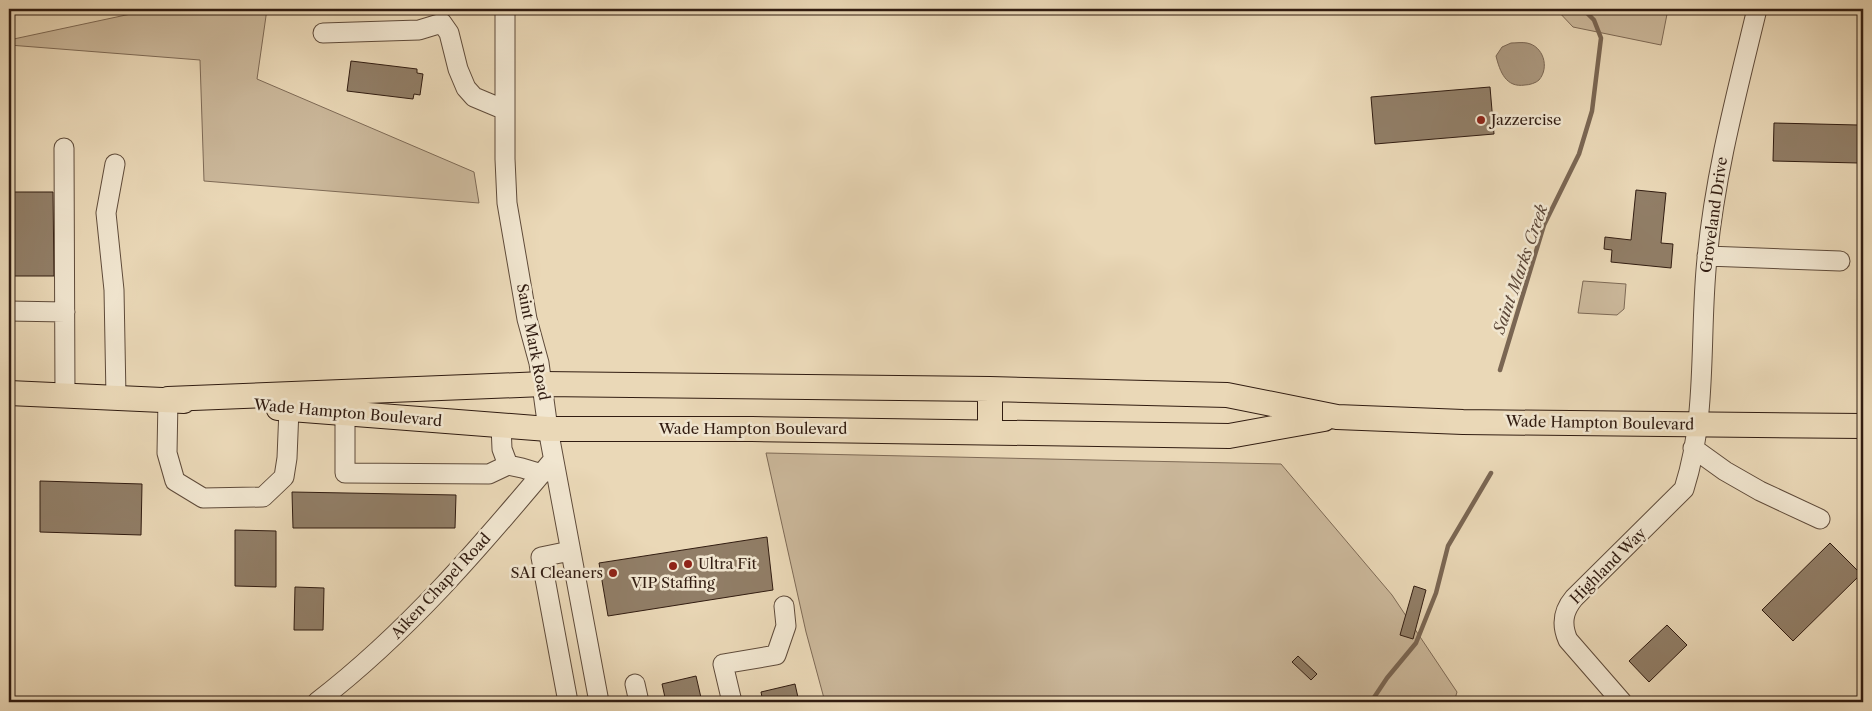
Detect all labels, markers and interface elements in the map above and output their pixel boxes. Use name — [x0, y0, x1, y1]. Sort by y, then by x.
place label: Jazzercise — [1489, 110, 1561, 129]
marker: Jazzercise — [1475, 114, 1487, 126]
street label: Groveland Drive — [1696, 156, 1731, 274]
water label: Saint Marks Creek — [1488, 201, 1552, 337]
street label: Saint Mark Road — [513, 282, 554, 402]
street label: Wade Hampton Boulevard — [252, 395, 443, 430]
street label: Wade Hampton Boulevard — [1505, 411, 1694, 434]
street label: Wade Hampton Boulevard — [658, 419, 847, 438]
street label: Highland Way — [1566, 523, 1650, 608]
street label: Aiken Chapel Road — [386, 529, 495, 643]
place label: Ultra Fit — [698, 554, 758, 573]
marker: Ultra Fit — [682, 558, 694, 570]
marker: VIP Staffing — [667, 560, 679, 572]
place label: SAI Cleaners — [511, 563, 603, 582]
marker: SAI Cleaners — [607, 567, 619, 579]
place label: VIP Staffing — [630, 573, 715, 592]

